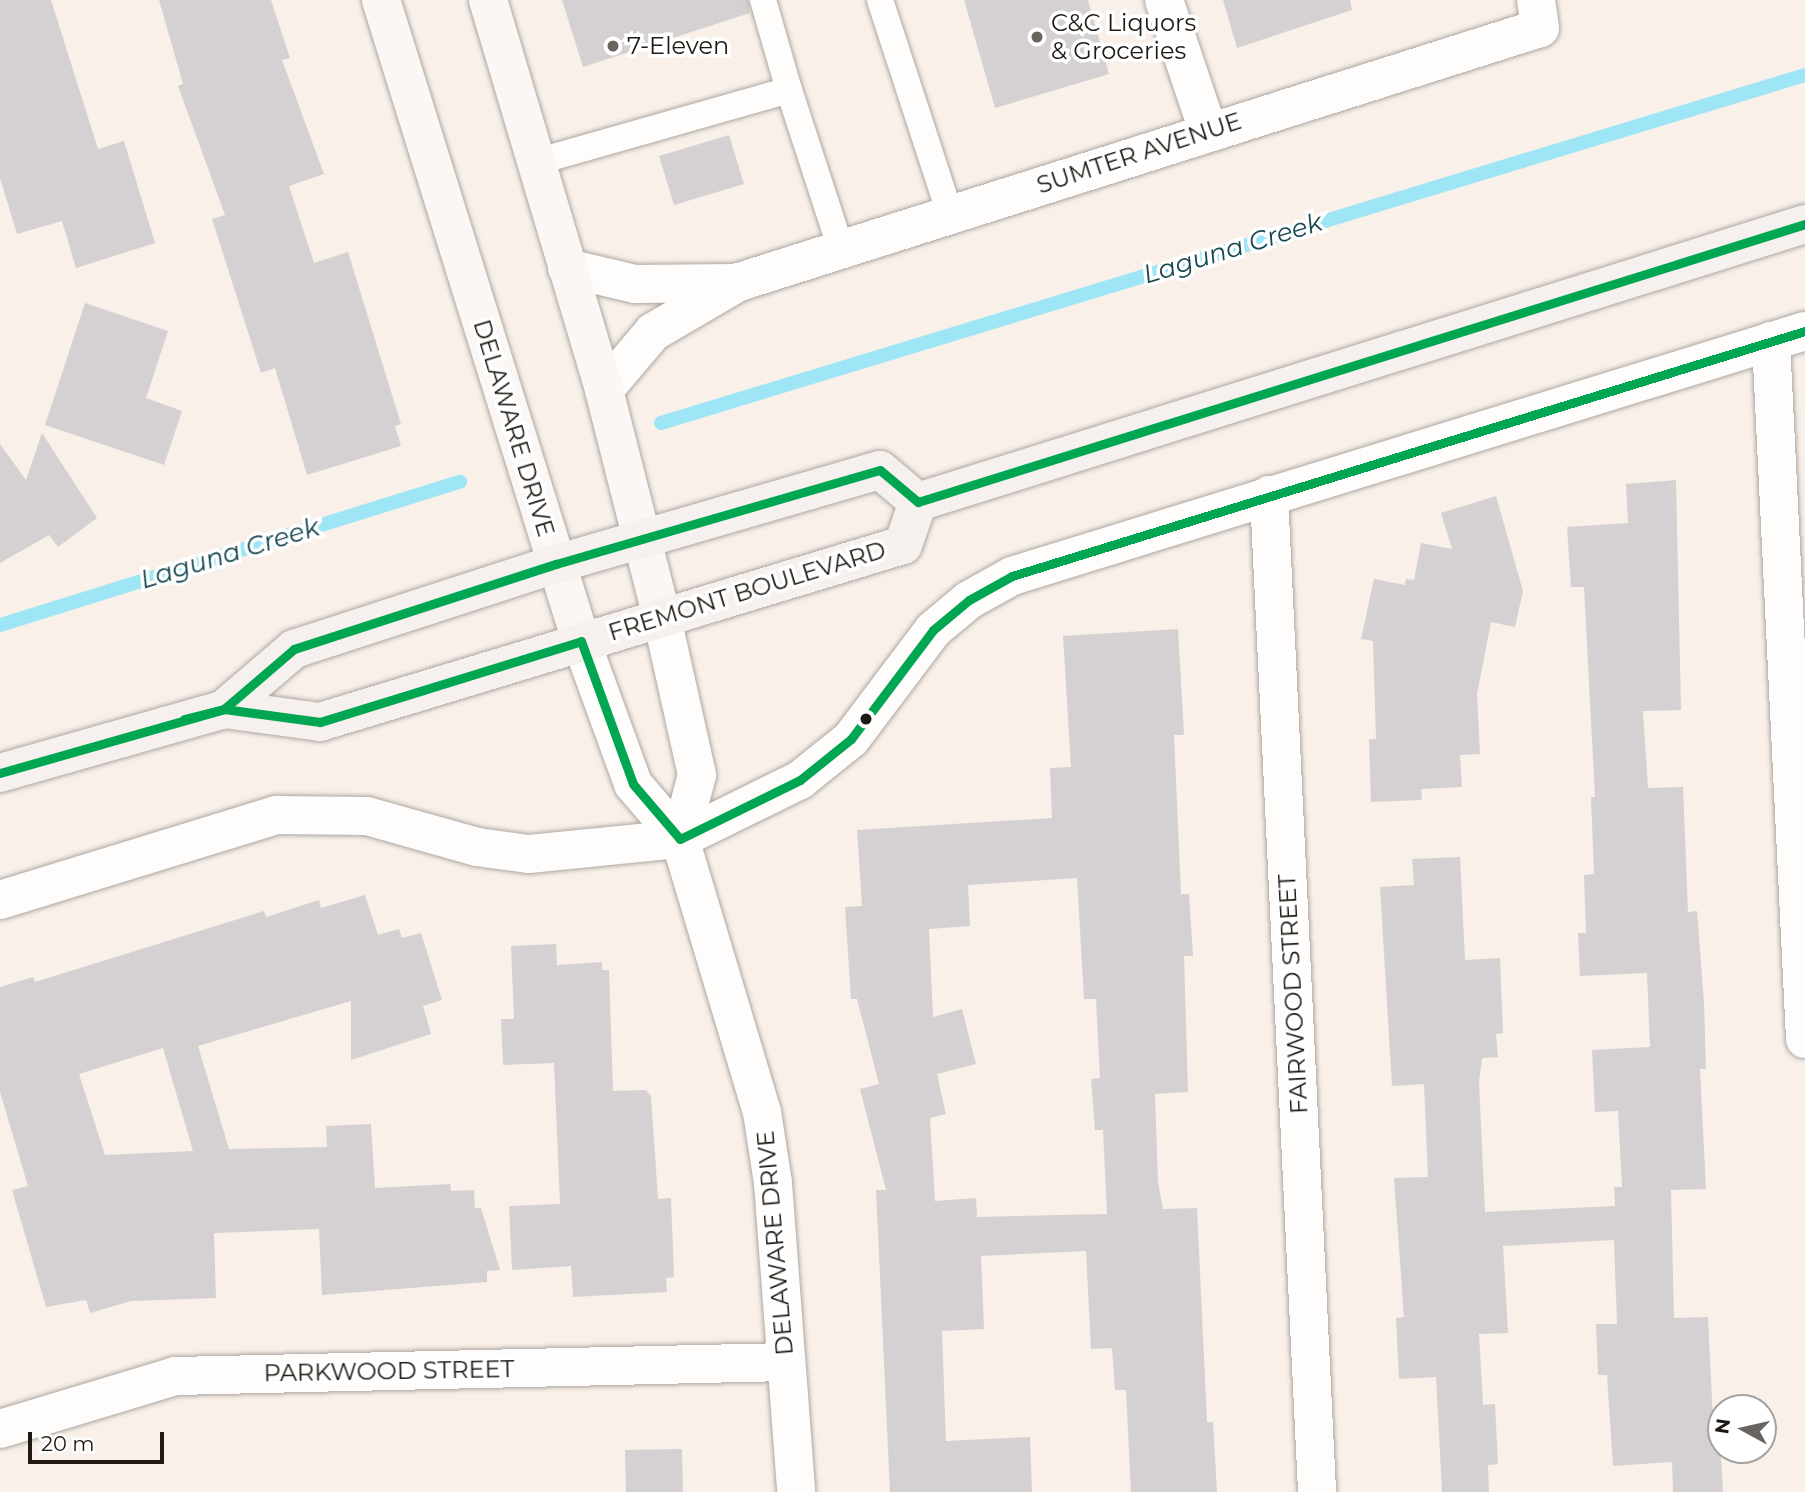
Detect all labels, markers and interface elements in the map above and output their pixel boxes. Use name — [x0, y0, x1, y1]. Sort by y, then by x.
place label: C&C Liquors & Groceries — [1051, 9, 1196, 65]
marker: C&C Liquors & Groceries — [1029, 29, 1045, 45]
place label: 7-Eleven — [627, 32, 729, 60]
marker: 7-Eleven — [605, 38, 621, 54]
street label: SUMTER AVENUE — [1033, 106, 1245, 200]
water label: Laguna Creek — [1140, 207, 1326, 291]
street label: DELAWARE DRIVE — [467, 316, 561, 540]
water label: Laguna Creek — [137, 512, 323, 596]
street label: FREMONT BOULEVARD — [605, 535, 889, 647]
unlabelled marker — [859, 712, 873, 726]
street label: FAIRWOOD STREET — [1272, 873, 1314, 1115]
street label: DELAWARE DRIVE — [751, 1129, 799, 1357]
street label: PARKWOOD STREET — [263, 1354, 515, 1388]
north arrow — [1707, 1394, 1777, 1464]
text: N — [1710, 1417, 1735, 1435]
scale bar — [32, 1418, 168, 1462]
text: 20 m — [41, 1431, 95, 1456]

